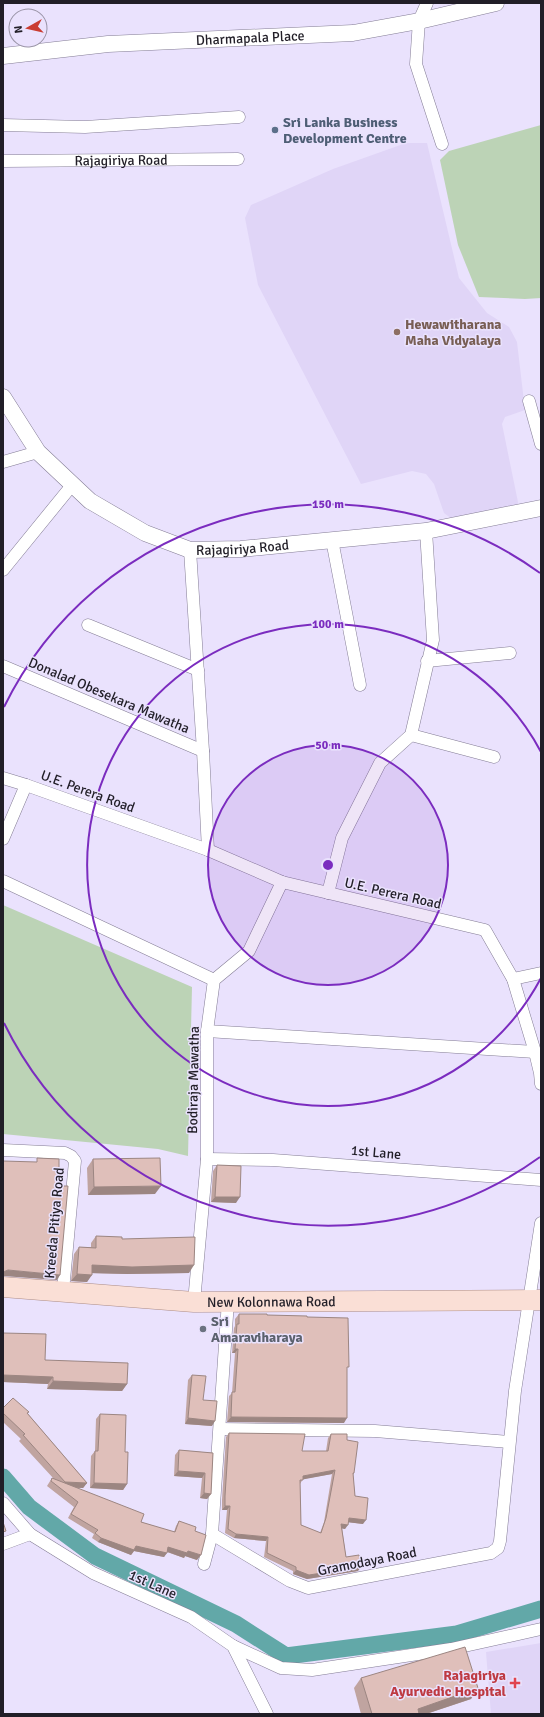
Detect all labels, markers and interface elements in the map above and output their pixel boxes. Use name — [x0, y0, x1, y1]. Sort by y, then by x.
north arrow — [8, 8, 48, 48]
text: N — [12, 25, 26, 34]
street label: Dharmapala Place — [195, 27, 305, 49]
place label: Sri Lanka Business Development Centre — [283, 114, 407, 147]
marker: Sri Lanka Business Development Centre — [270, 125, 280, 135]
street label: Rajagiriya Road — [74, 152, 168, 169]
place label: Hewawitharana Maha Vidyalaya — [405, 316, 501, 349]
marker: Hewawitharana Maha Vidyalaya — [392, 327, 402, 337]
text: 150 m — [312, 497, 344, 512]
street label: Rajagiriya Road — [196, 536, 290, 559]
text: 100 m — [312, 617, 344, 632]
street label: Donalad Obesekara Mawatha — [26, 654, 192, 737]
text: 50 m — [315, 738, 341, 753]
street label: U.E. Perera Road — [38, 767, 137, 816]
centre of rings — [321, 858, 335, 872]
street label: U.E. Perera Road — [343, 874, 443, 913]
street label: Bodiraja Mawatha — [184, 1026, 203, 1134]
street label: 1st Lane — [350, 1142, 402, 1163]
street label: Kreeda Pitiya Road — [41, 1167, 68, 1279]
street label: New Kolonnawa Road — [207, 1293, 336, 1311]
place label: Sri Amaraviharaya — [211, 1313, 303, 1346]
marker: Sri Amaraviharaya — [198, 1324, 208, 1334]
street label: Gramodaya Road — [316, 1544, 418, 1579]
street label: 1st Lane — [126, 1566, 179, 1603]
place label: Rajagiriya Ayurvedic Hospital — [390, 1667, 507, 1700]
marker: Rajagiriya Ayurvedic Hospital — [509, 1677, 521, 1689]

